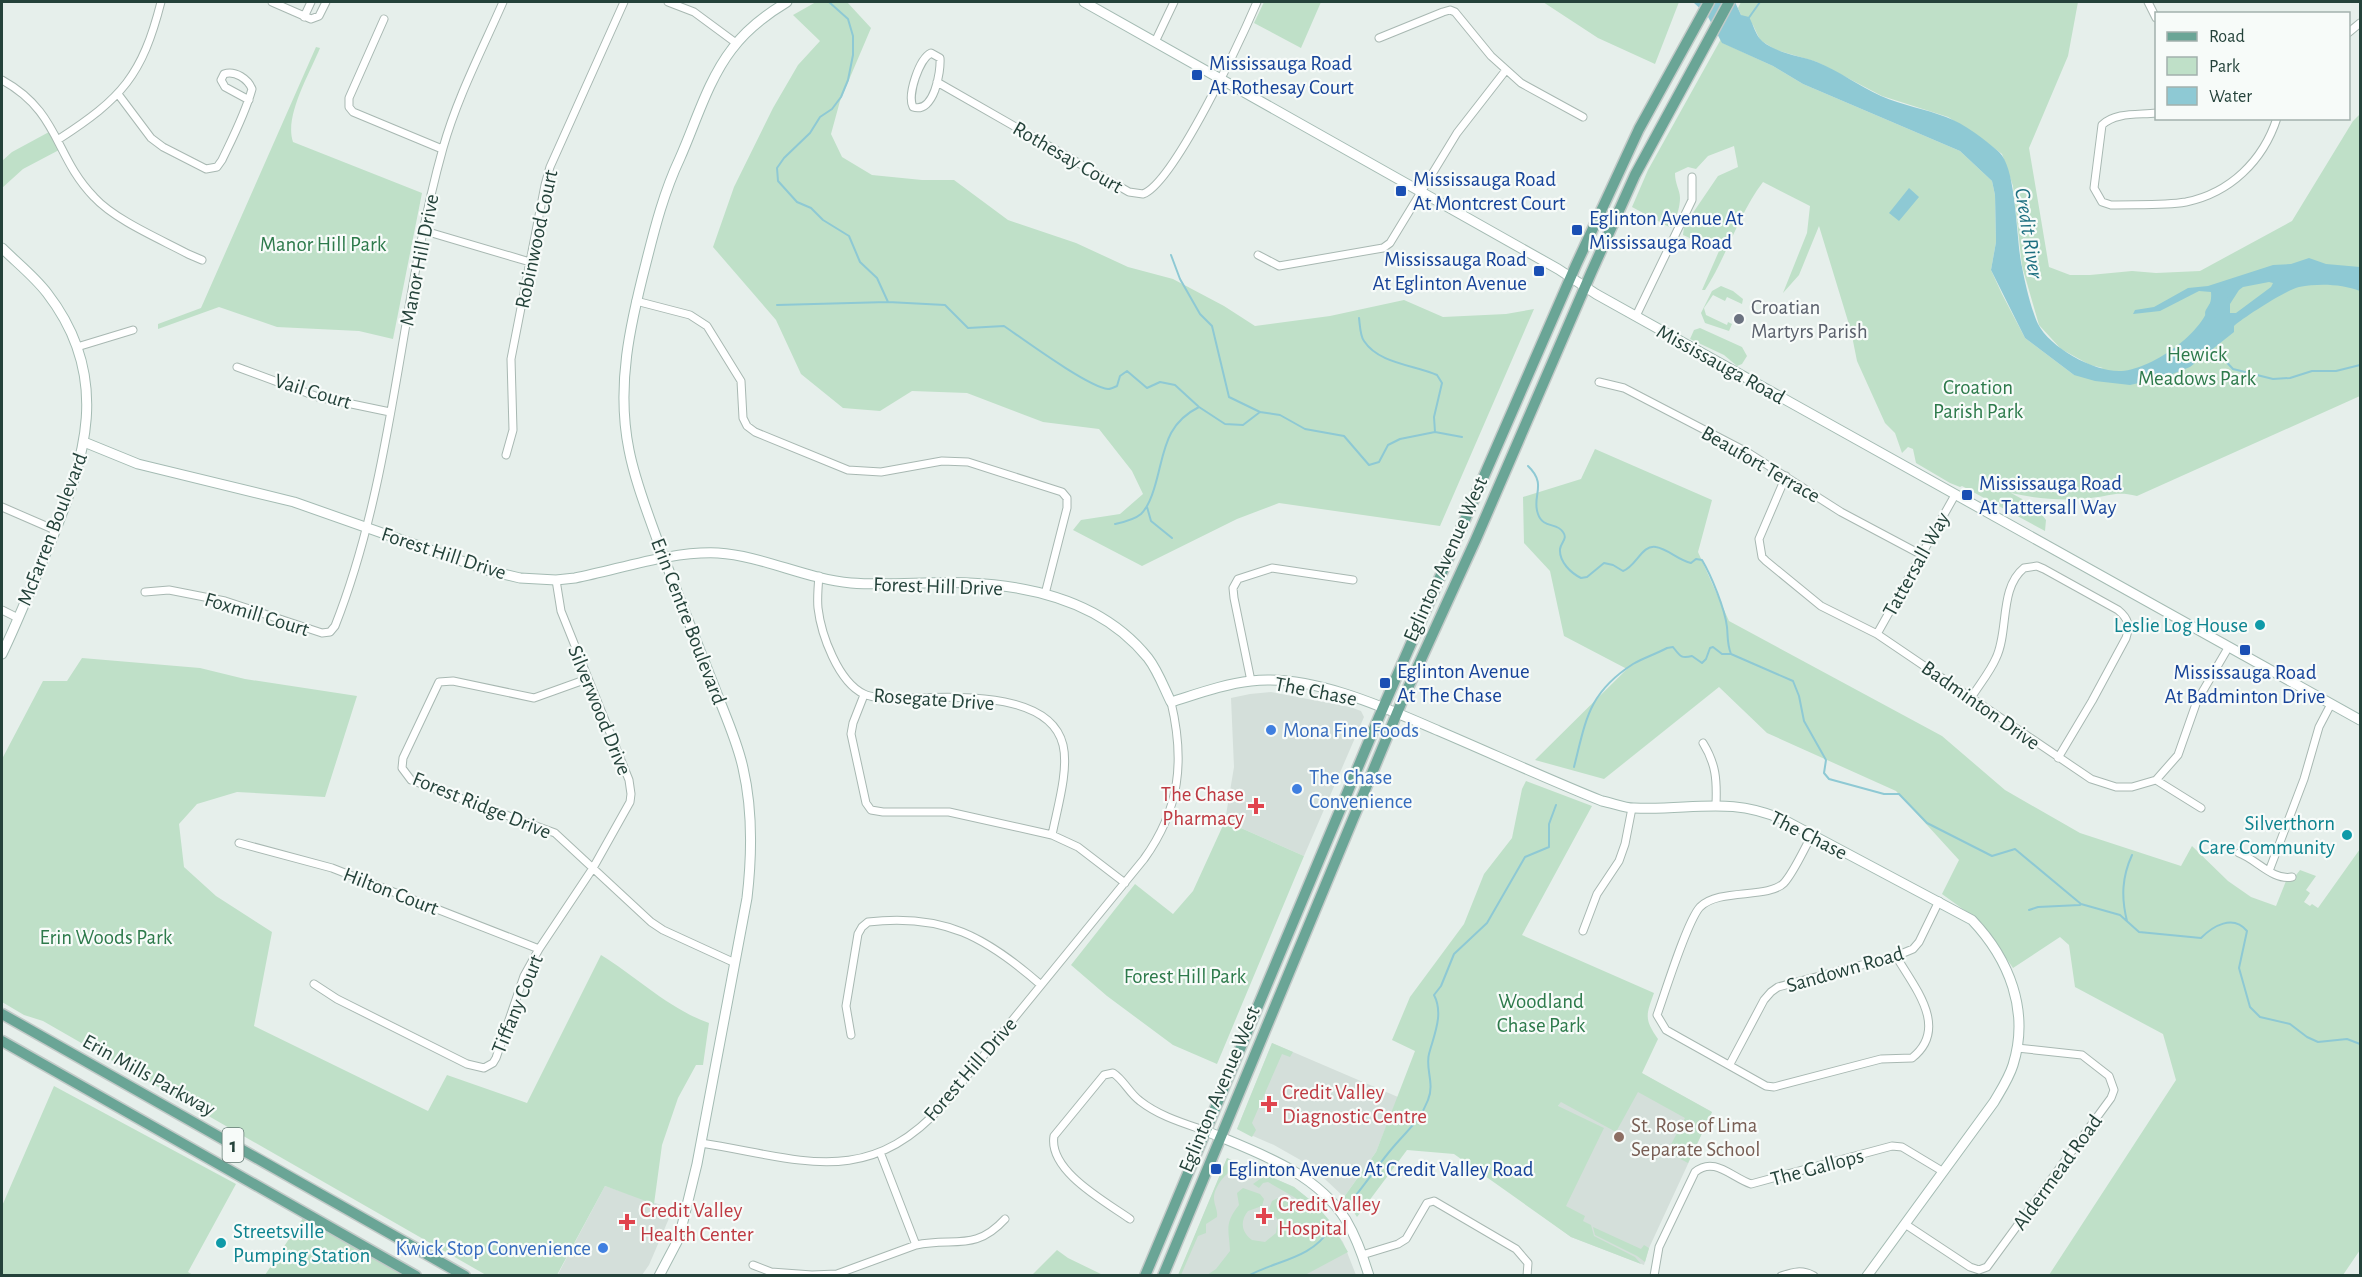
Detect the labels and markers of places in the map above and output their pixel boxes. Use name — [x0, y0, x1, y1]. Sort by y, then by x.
place label: Mississauga Road At Rothesay Court — [1209, 53, 1354, 98]
marker: Mississauga Road At Rothesay Court — [1190, 68, 1204, 82]
place label: Mississauga Road At Montcrest Court — [1413, 169, 1566, 214]
marker: Mississauga Road At Montcrest Court — [1394, 184, 1408, 198]
place label: Eglinton Avenue At Mississauga Road — [1589, 208, 1744, 253]
marker: Eglinton Avenue At Mississauga Road — [1570, 223, 1584, 237]
place label: Mississauga Road At Eglinton Avenue — [1373, 249, 1527, 294]
marker: Mississauga Road At Eglinton Avenue — [1532, 264, 1546, 278]
place label: Croatian Martyrs Parish — [1751, 297, 1868, 342]
marker: Croatian Martyrs Parish — [1732, 312, 1746, 326]
place label: Mississauga Road At Tattersall Way — [1979, 473, 2122, 518]
marker: Mississauga Road At Tattersall Way — [1960, 488, 1974, 502]
place label: Leslie Log House — [2114, 615, 2248, 636]
marker: Leslie Log House — [2253, 618, 2267, 632]
marker: Mississauga Road At Badminton Drive — [2238, 643, 2252, 657]
place label: Eglinton Avenue At The Chase — [1397, 661, 1530, 706]
place label: Mississauga Road At Badminton Drive — [2165, 662, 2325, 707]
marker: Eglinton Avenue At The Chase — [1378, 676, 1392, 690]
place label: Mona Fine Foods — [1283, 720, 1419, 741]
marker: Mona Fine Foods — [1264, 723, 1278, 737]
place label: The Chase Convenience — [1309, 767, 1413, 812]
marker: The Chase Convenience — [1290, 782, 1304, 796]
place label: The Chase Pharmacy — [1161, 784, 1244, 829]
marker: The Chase Pharmacy — [1249, 799, 1263, 813]
place label: Silverthorn Care Community — [2199, 813, 2335, 858]
marker: Silverthorn Care Community — [2340, 828, 2354, 842]
place label: Credit Valley Diagnostic Centre — [1282, 1082, 1427, 1127]
marker: Credit Valley Diagnostic Centre — [1260, 1095, 1278, 1113]
place label: St. Rose of Lima Separate School — [1631, 1115, 1761, 1160]
marker: St. Rose of Lima Separate School — [1612, 1130, 1626, 1144]
place label: Eglinton Avenue At Credit Valley Road — [1228, 1159, 1534, 1180]
marker: Eglinton Avenue At Credit Valley Road — [1209, 1162, 1223, 1176]
place label: Credit Valley Hospital — [1278, 1194, 1381, 1239]
place label: Credit Valley Health Center — [640, 1200, 754, 1245]
marker: Credit Valley Hospital — [1255, 1207, 1273, 1225]
marker: Credit Valley Health Center — [618, 1213, 636, 1231]
place label: Streetsville Pumping Station — [233, 1221, 370, 1266]
marker: Streetsville Pumping Station — [214, 1236, 228, 1250]
place label: Kwick Stop Convenience — [395, 1238, 591, 1259]
marker: Kwick Stop Convenience — [596, 1241, 610, 1255]

